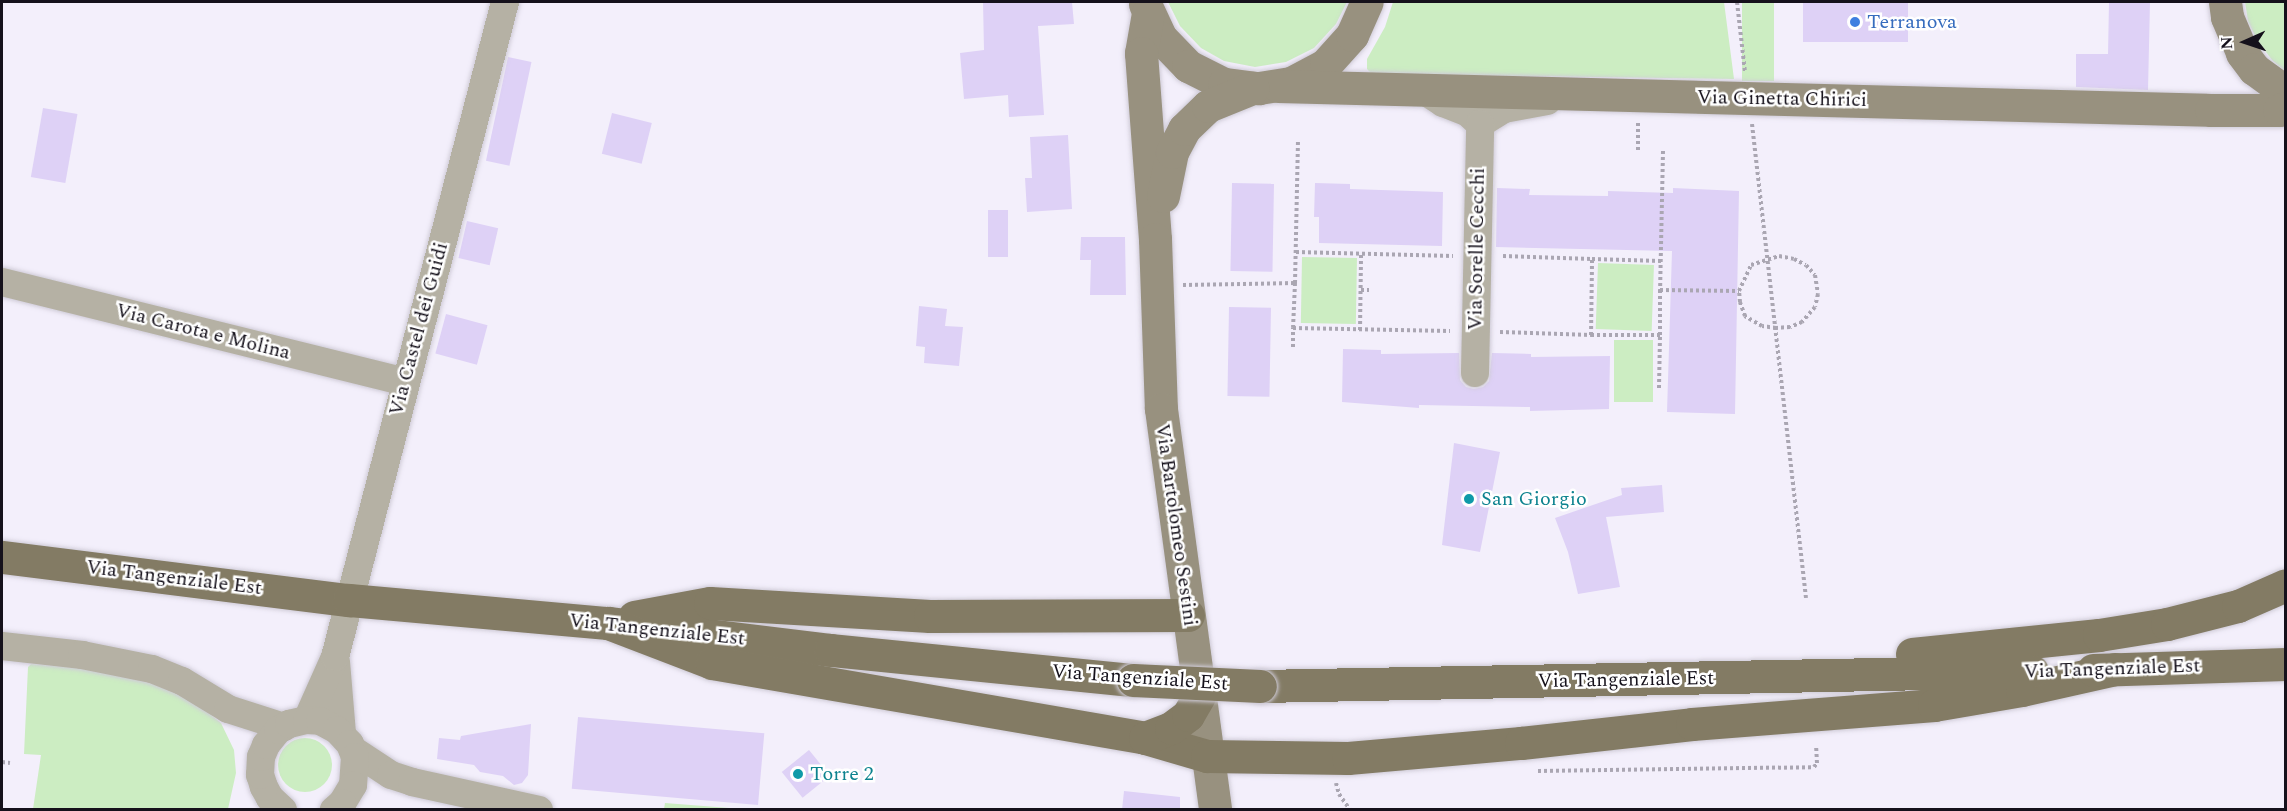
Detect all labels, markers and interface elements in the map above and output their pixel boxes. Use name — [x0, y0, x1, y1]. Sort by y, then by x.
place label: Terranova — [1867, 10, 1957, 34]
north arrow — [2215, 12, 2275, 72]
marker: Terranova — [1848, 15, 1862, 29]
text: N — [2215, 36, 2239, 50]
street label: Via Ginetta Chirici — [1697, 86, 1867, 112]
street label: Via Sorelle Cecchi — [1464, 167, 1490, 331]
street label: Via Castel dei Guidi — [384, 240, 454, 418]
street label: Via Carota e Molina — [113, 299, 293, 365]
street label: Via Bartolomeo Sestini — [1150, 422, 1202, 628]
place label: San Giorgio — [1481, 487, 1587, 511]
marker: San Giorgio — [1462, 492, 1476, 506]
street label: Via Tangenziale Est — [85, 555, 263, 601]
street label: Via Tangenziale Est — [568, 609, 746, 651]
street label: Via Tangenziale Est — [2023, 654, 2201, 684]
street label: Via Tangenziale Est — [1051, 660, 1229, 696]
street label: Via Tangenziale Est — [1538, 666, 1714, 694]
place label: Torre 2 — [810, 762, 874, 786]
marker: Torre 2 — [791, 767, 805, 781]

